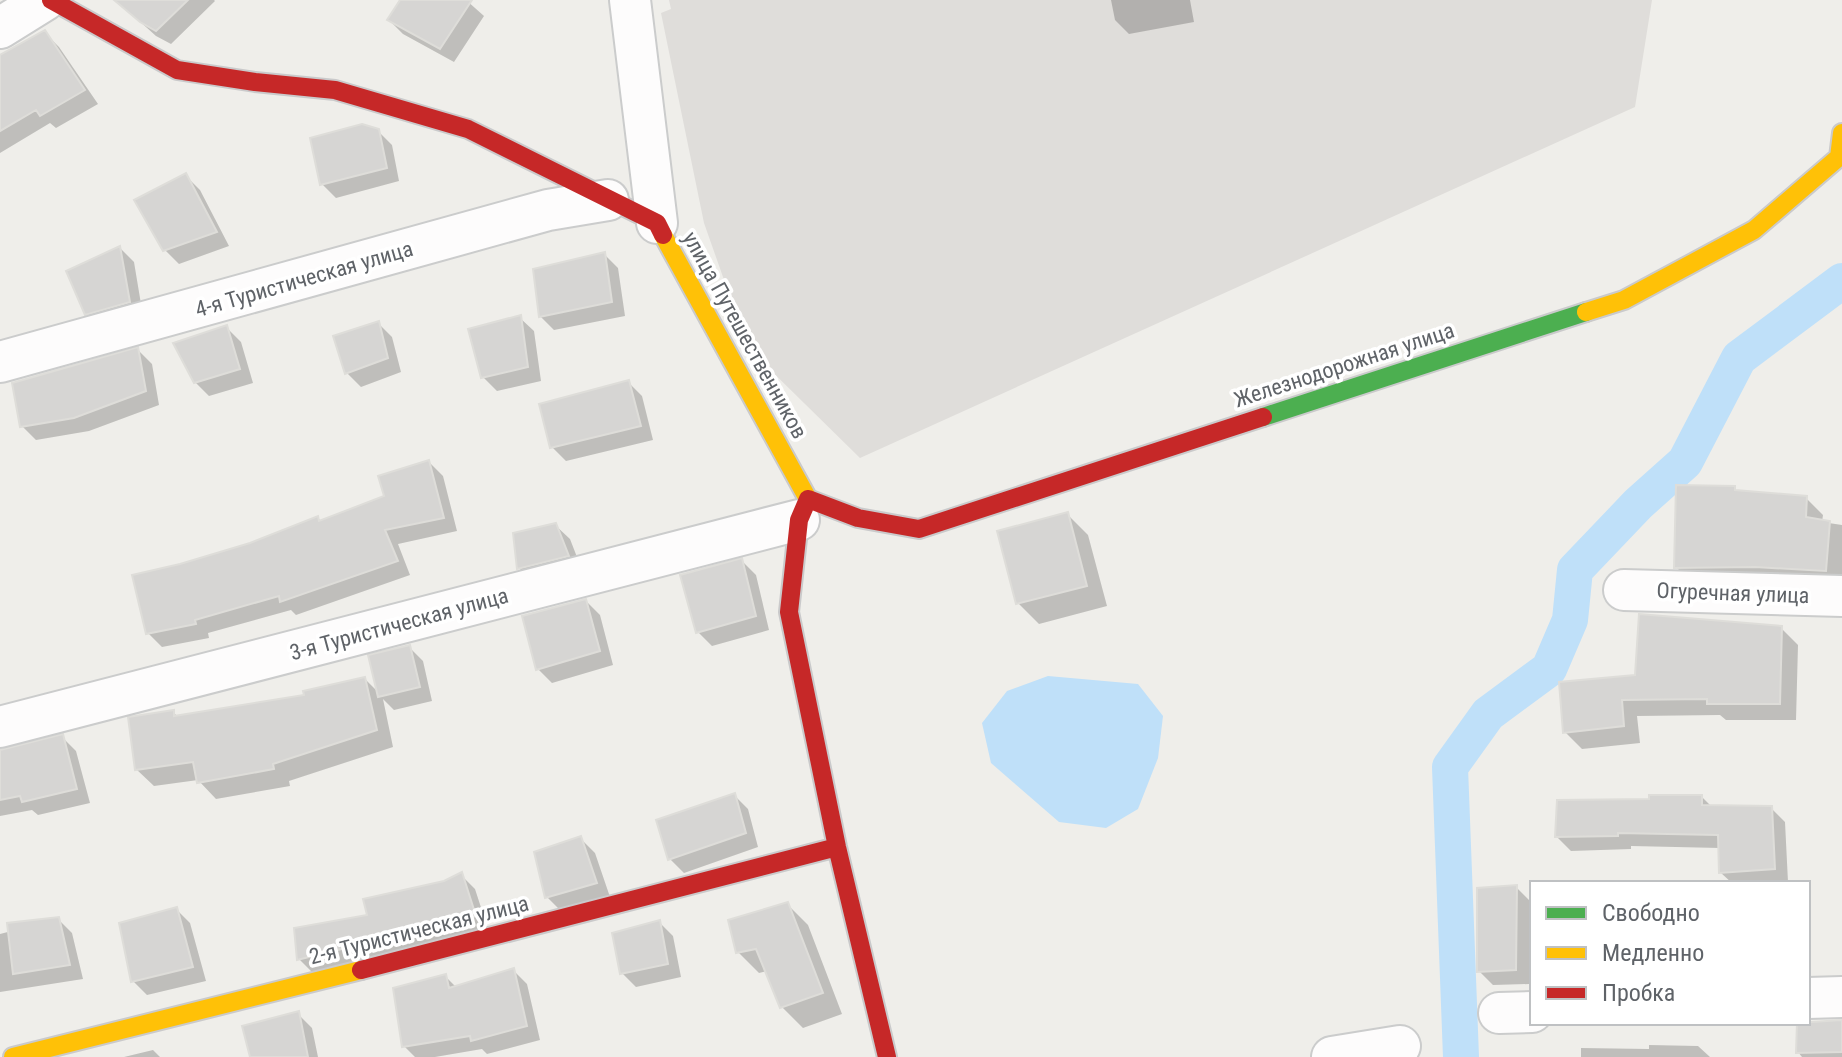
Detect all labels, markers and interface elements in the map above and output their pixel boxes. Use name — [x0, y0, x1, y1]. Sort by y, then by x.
street label: улица Путешественников — [678, 227, 812, 443]
street label: 4-я Туристическая улица — [192, 236, 416, 322]
street label: Железнодорожная улица — [1231, 318, 1457, 412]
street label: Огуречная улица — [1656, 578, 1810, 608]
street label: 3-я Туристическая улица — [287, 583, 511, 665]
legend — [1530, 881, 1810, 1025]
street label: 2-я Туристическая улица — [307, 891, 531, 969]
text: Свободно — [1602, 899, 1700, 927]
text: Медленно — [1602, 939, 1704, 967]
text: Пробка — [1602, 979, 1675, 1007]

